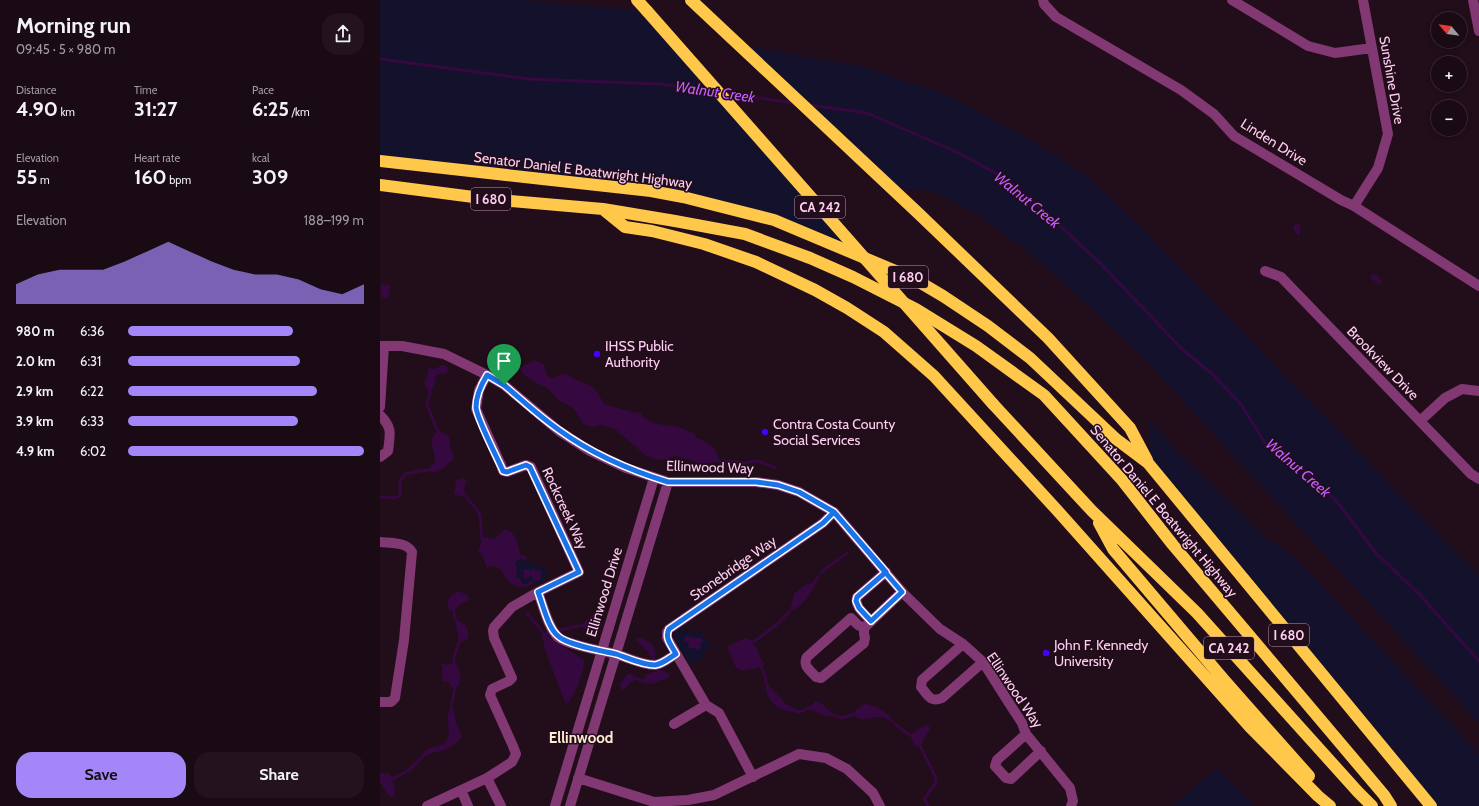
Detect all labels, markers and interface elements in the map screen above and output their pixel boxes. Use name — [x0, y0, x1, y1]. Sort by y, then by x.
text: Morning run — [16, 12, 131, 39]
north arrow — [1431, 12, 1467, 48]
map controls — [1431, 12, 1467, 136]
button: share — [322, 13, 364, 55]
street label: Sunshine Drive — [1375, 35, 1409, 125]
text: 09:45 · 5 × 980 m — [16, 41, 115, 57]
button: + — [1431, 56, 1467, 92]
water label: Walnut Creek — [674, 78, 757, 107]
text: Distance — [16, 83, 57, 97]
text: Time — [134, 83, 157, 97]
text: Pace — [252, 83, 274, 97]
text: 4.90 — [16, 97, 58, 121]
text: 31:27 — [134, 97, 177, 121]
text: 6:25 — [252, 97, 289, 121]
button: − — [1431, 100, 1467, 136]
text: km — [58, 105, 75, 119]
text: /km — [289, 105, 310, 119]
street label: Linden Drive — [1237, 114, 1311, 170]
street label: Senator Daniel E Boatwright Highway — [473, 148, 693, 192]
text: Elevation — [16, 151, 59, 165]
text: Heart rate — [134, 151, 180, 165]
text: kcal — [252, 151, 270, 165]
text: 55 — [16, 165, 37, 189]
text: 160 — [134, 165, 167, 189]
text: 309 — [252, 165, 288, 189]
water label: Walnut Creek — [990, 168, 1064, 233]
text: m — [37, 173, 50, 187]
text: bpm — [167, 173, 191, 187]
road number: I 680 — [471, 188, 511, 210]
road number: CA 242 — [795, 196, 845, 218]
text: Elevation — [16, 212, 67, 228]
text: 188–199 m — [304, 212, 364, 228]
road number: I 680 — [888, 266, 928, 288]
street label: Brookview Drive — [1343, 322, 1423, 404]
text: 980 m — [16, 323, 55, 339]
text: 6:36 — [80, 323, 105, 339]
place label: IHSS Public Authority — [605, 337, 674, 371]
pin — [487, 344, 521, 385]
marker: IHSS Public Authority — [592, 349, 602, 359]
icon: arrive — [493, 350, 515, 372]
text: 2.0 km — [16, 353, 55, 369]
text: 6:31 — [80, 353, 101, 369]
text: 2.9 km — [16, 383, 53, 399]
text: 6:22 — [80, 383, 104, 399]
text: 3.9 km — [16, 413, 54, 429]
text: 6:33 — [80, 413, 104, 429]
place label: Contra Costa County Social Services — [773, 415, 895, 449]
street label: Senator Daniel E Boatwright Highway — [1086, 421, 1242, 601]
marker: Contra Costa County Social Services — [760, 427, 770, 437]
water label: Walnut Creek — [1262, 435, 1335, 501]
text: 4.9 km — [16, 443, 55, 459]
text: 6:02 — [80, 443, 106, 459]
street label: Ellinwood Way — [666, 456, 754, 478]
street label: Rockcreek Way — [538, 464, 592, 552]
street label: Stonebridge Way — [686, 531, 780, 605]
street label: Ellinwood Drive — [582, 545, 626, 639]
road number: I 680 — [1269, 624, 1309, 646]
place label: John F. Kennedy University — [1053, 636, 1148, 670]
road number: CA 242 — [1204, 637, 1254, 659]
marker: John F. Kennedy University — [1041, 648, 1051, 658]
street label: Ellinwood Way — [983, 649, 1047, 731]
district label: Ellinwood — [549, 729, 613, 747]
button: Save — [16, 752, 186, 798]
button: Share — [194, 752, 364, 798]

